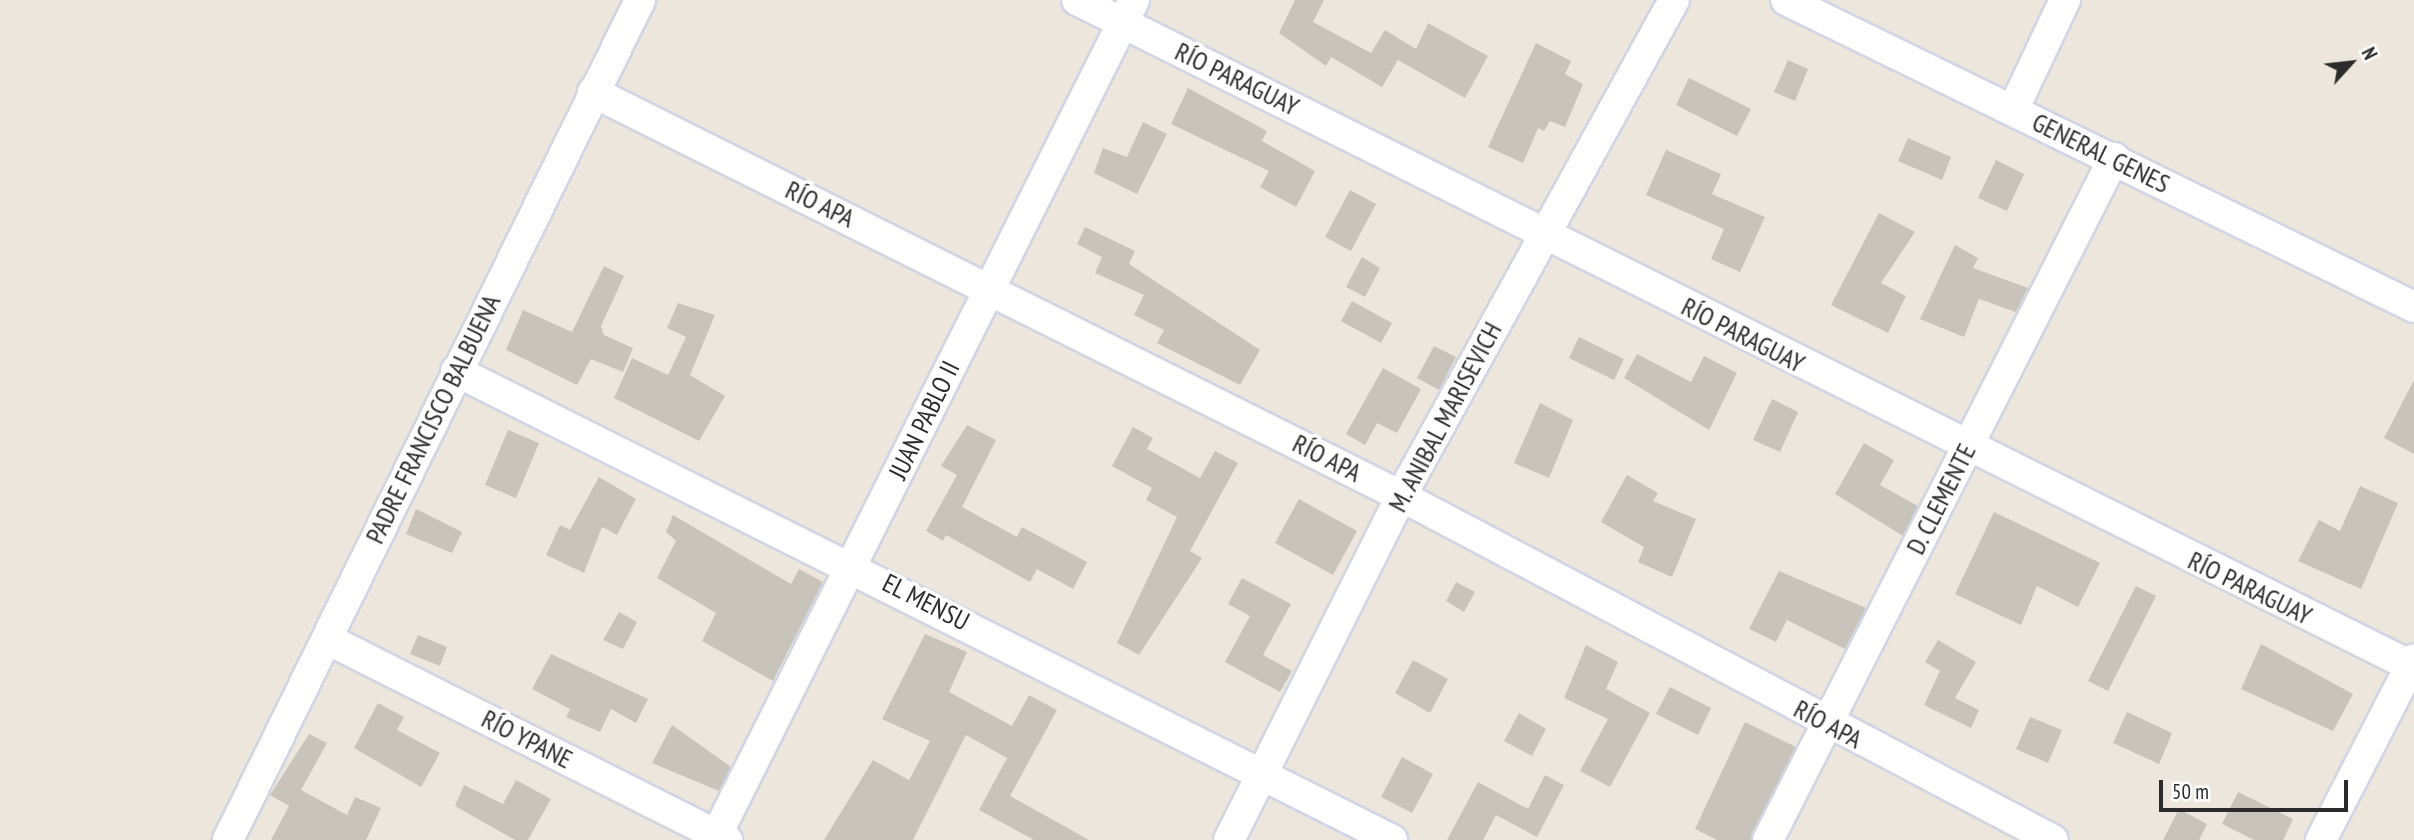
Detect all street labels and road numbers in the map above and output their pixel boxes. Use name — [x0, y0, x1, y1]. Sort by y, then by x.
street label: RÍO PARAGUAY — [1170, 36, 1304, 122]
street label: GENERAL GENES — [2027, 106, 2175, 200]
street label: RÍO APA — [780, 174, 860, 234]
street label: PADRE FRANCISCO BALBUENA — [359, 289, 507, 549]
street label: RÍO PARAGUAY — [1676, 291, 1810, 379]
street label: M. ANIBAL MARISEVICH — [1381, 315, 1509, 519]
street label: JUAN PABLO II — [882, 356, 966, 484]
street label: RÍO APA — [1287, 427, 1367, 489]
street label: D. CLEMENTE — [1900, 438, 1982, 560]
street label: RÍO PARAGUAY — [2183, 545, 2317, 631]
street label: EL MENSU — [877, 567, 975, 637]
street label: RÍO APA — [1788, 693, 1868, 755]
street label: RÍO YPANE — [476, 703, 578, 775]

